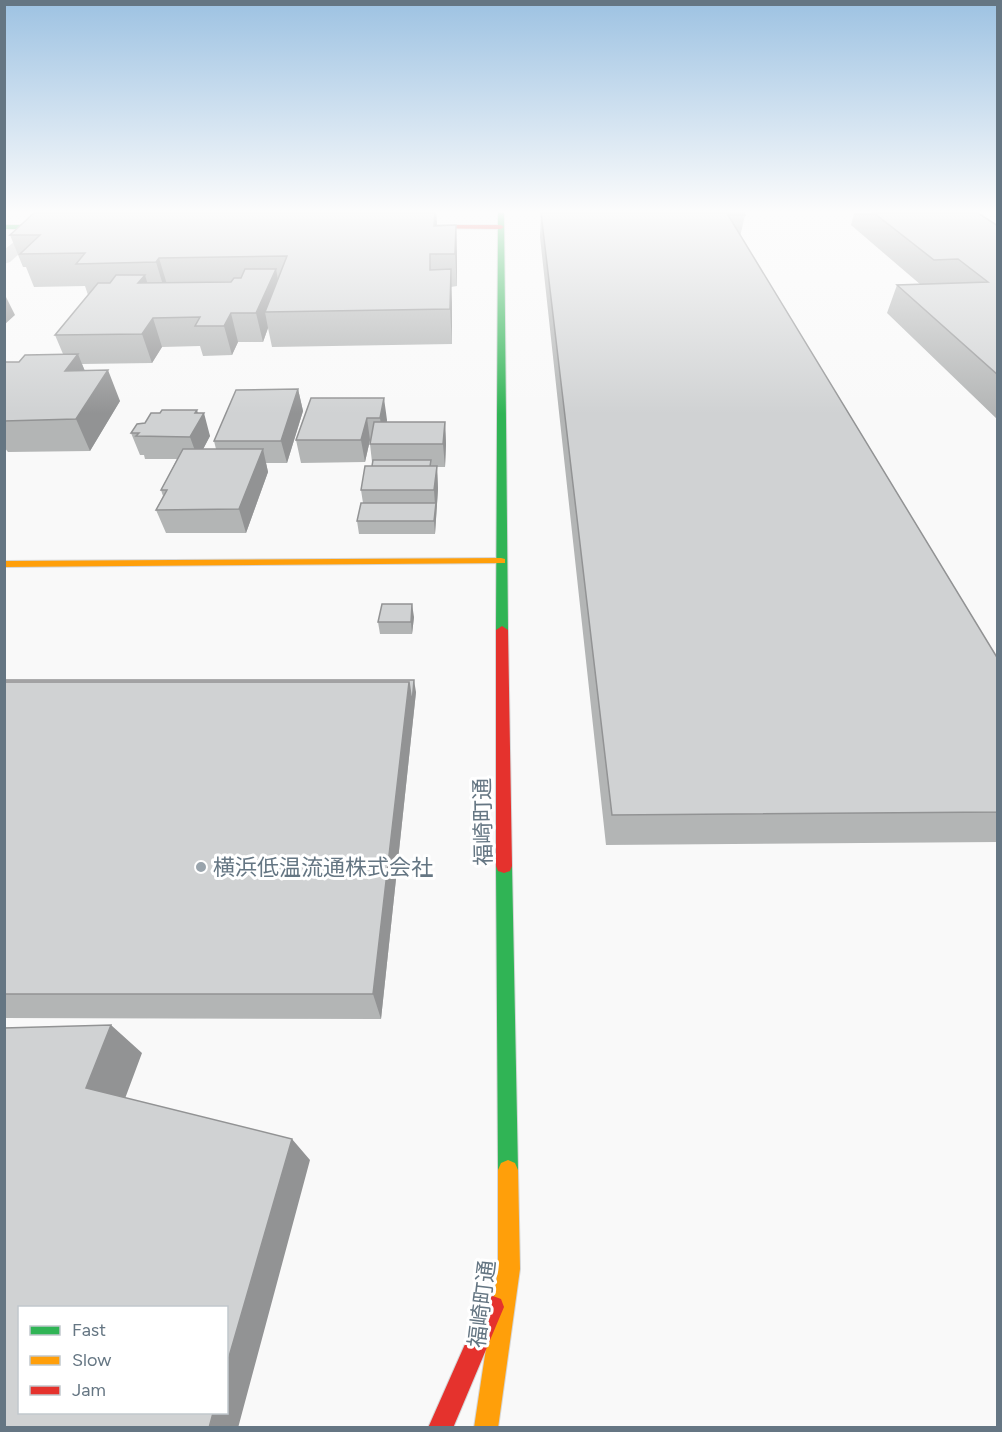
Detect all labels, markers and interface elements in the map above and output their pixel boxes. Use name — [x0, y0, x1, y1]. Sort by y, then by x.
street label: 福崎町通 — [469, 778, 497, 866]
place label: 横浜低温流通株式会社 — [213, 854, 433, 881]
marker: 横浜低温流通株式会社 — [194, 860, 208, 874]
street label: 福崎町通 — [463, 1259, 501, 1349]
legend — [18, 1306, 228, 1414]
text: Fast — [72, 1319, 106, 1341]
text: Slow — [72, 1349, 111, 1371]
text: Jam — [72, 1379, 106, 1401]

